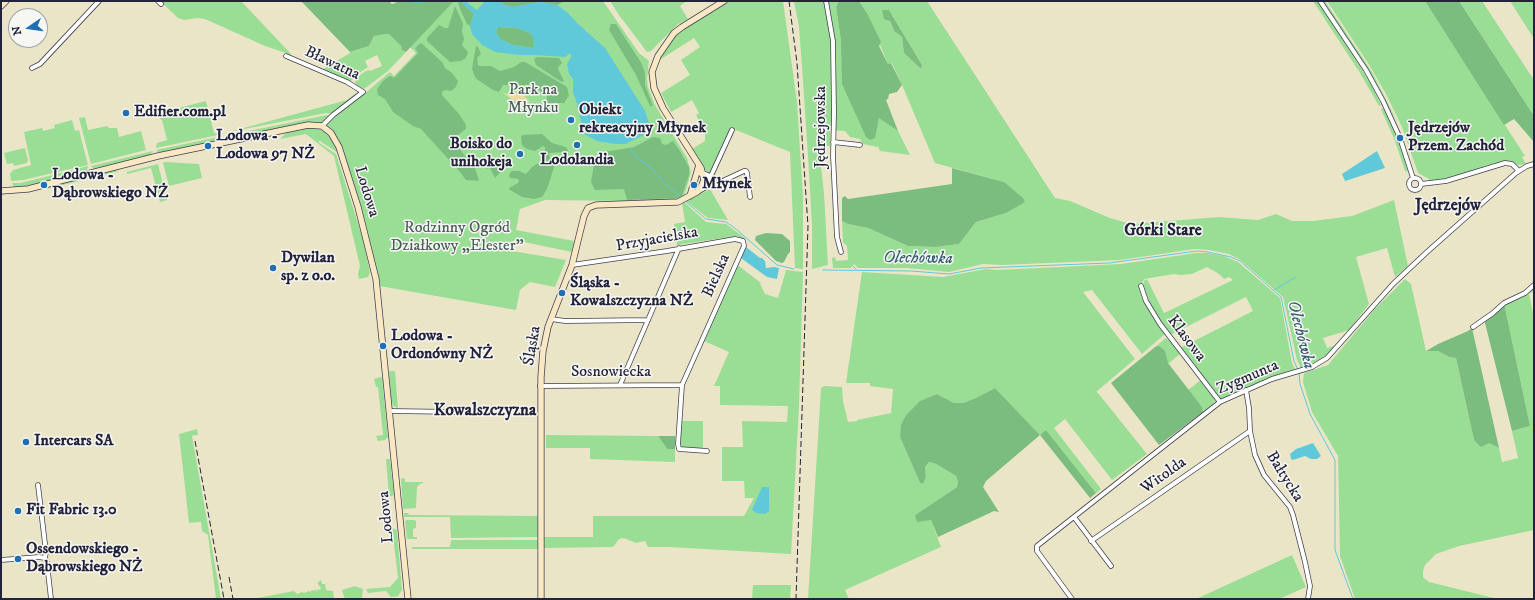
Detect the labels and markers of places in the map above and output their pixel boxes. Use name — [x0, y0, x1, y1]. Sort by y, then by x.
place label: Obiekt rekreacyjny Młynek — [579, 101, 706, 139]
place label: Edifier.com.pl — [134, 103, 226, 123]
marker: Edifier.com.pl — [121, 108, 131, 118]
marker: Obiekt rekreacyjny Młynek — [566, 115, 576, 125]
place label: Jędrzejów Przem. Zachód — [1408, 119, 1504, 157]
place label: Lodowa - Lodowa 97 NŻ — [216, 127, 315, 165]
marker: Jędrzejów Przem. Zachód — [1395, 133, 1405, 143]
place label: Boisko do unihokeja — [450, 135, 512, 173]
marker: Lodolandia — [572, 140, 582, 150]
marker: Lodowa - Lodowa 97 NŻ — [203, 141, 213, 151]
marker: Boisko do unihokeja — [515, 149, 525, 159]
place label: Lodolandia — [540, 151, 614, 171]
place label: Lodowa - Dąbrowskiego NŻ — [52, 166, 169, 204]
place label: Młynek — [702, 175, 752, 195]
marker: Lodowa - Dąbrowskiego NŻ — [39, 180, 49, 190]
marker: Młynek — [689, 180, 699, 190]
place label: Dywilan sp. z o.o. — [281, 249, 335, 287]
marker: Dywilan sp. z o.o. — [268, 263, 278, 273]
place label: Śląska - Kowalszczyzna NŻ — [570, 274, 693, 312]
marker: Śląska - Kowalszczyzna NŻ — [557, 288, 567, 298]
place label: Lodowa - Ordonówny NŻ — [391, 327, 493, 365]
marker: Lodowa - Ordonówny NŻ — [378, 341, 388, 351]
place label: Intercars SA — [34, 432, 114, 452]
marker: Intercars SA — [21, 437, 31, 447]
place label: Fit Fabric 13.0 — [26, 501, 117, 521]
marker: Fit Fabric 13.0 — [13, 506, 23, 516]
place label: Ossendowskiego - Dąbrowskiego NŻ — [26, 540, 143, 578]
marker: Ossendowskiego - Dąbrowskiego NŻ — [13, 554, 23, 564]

